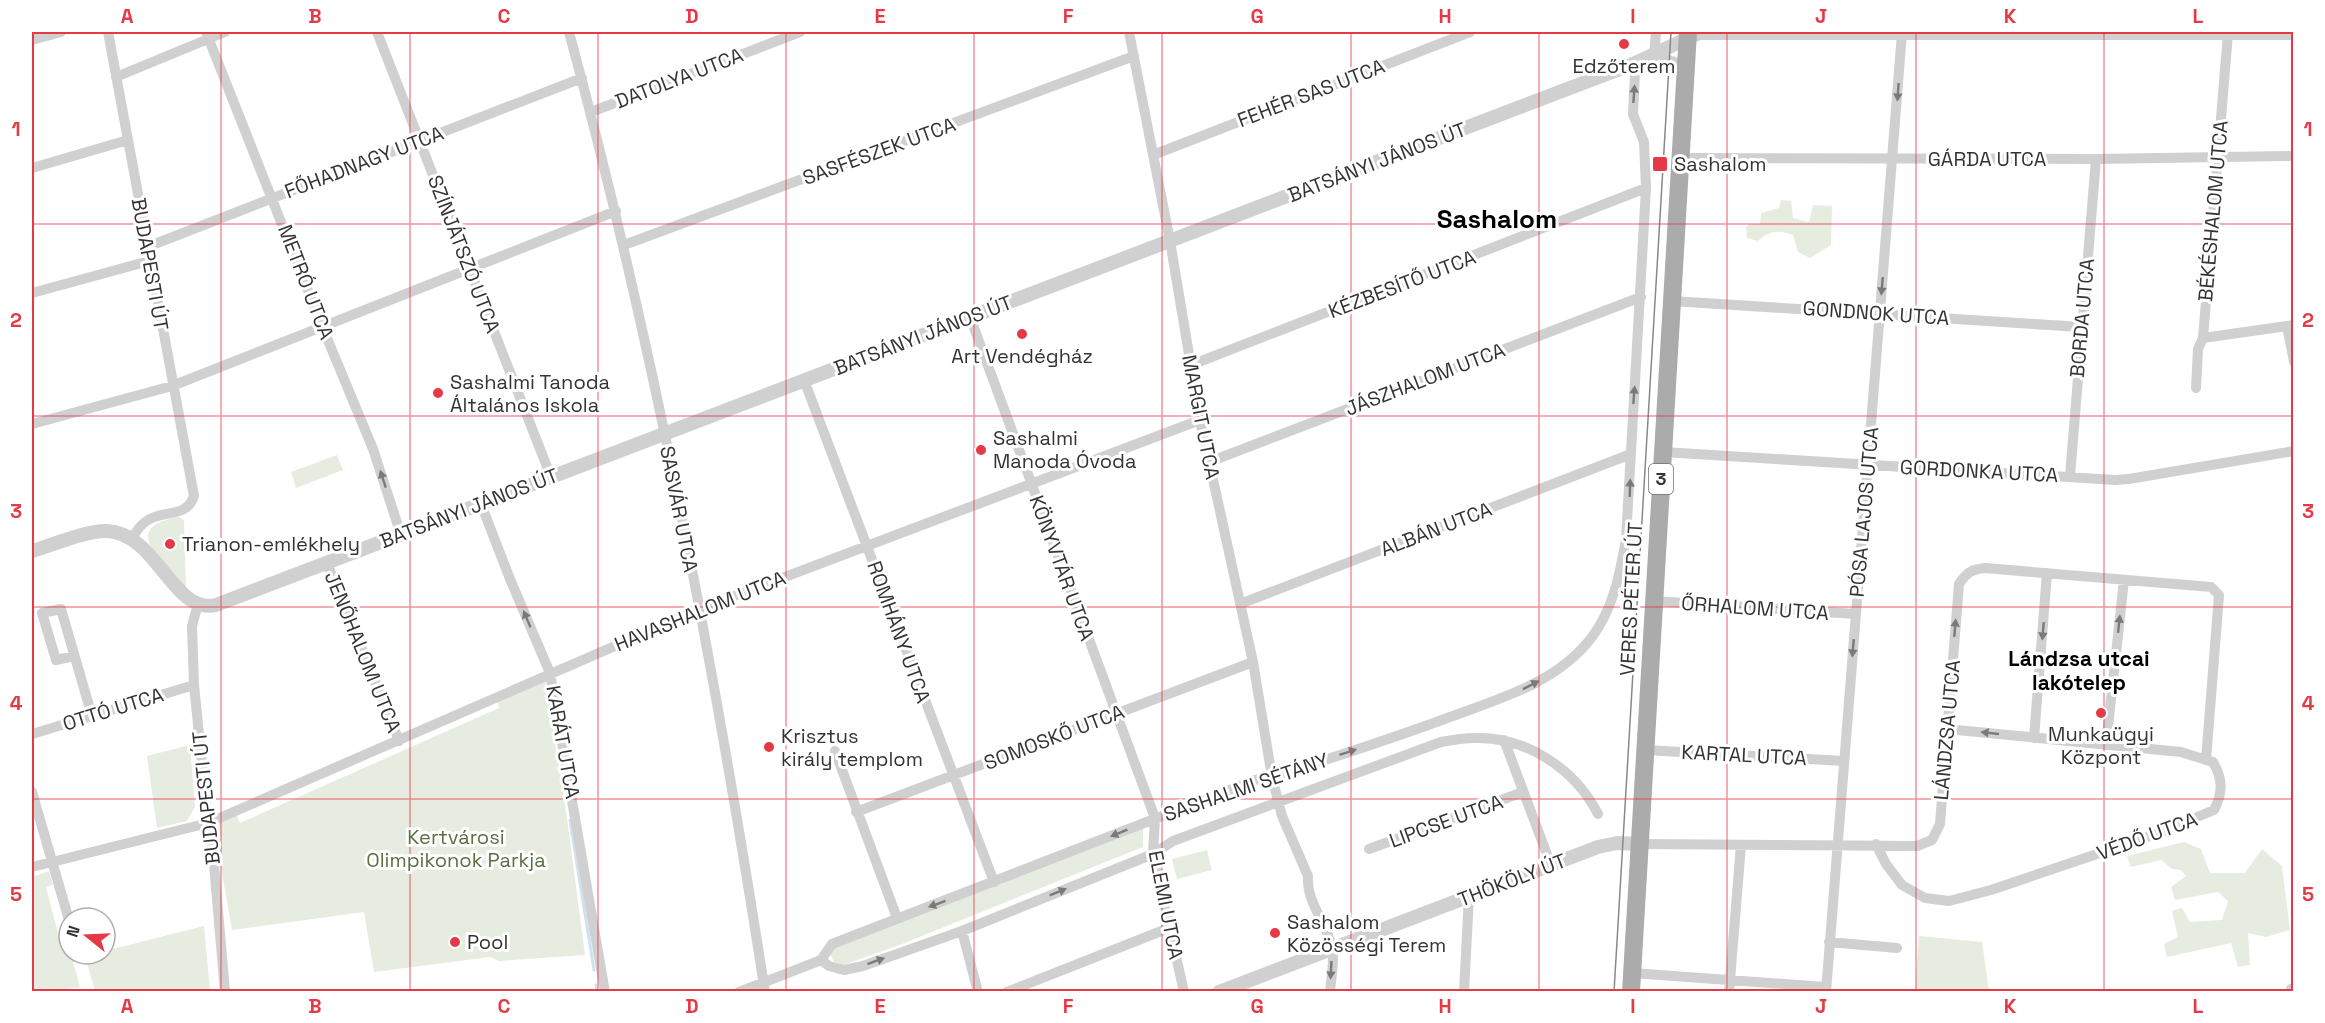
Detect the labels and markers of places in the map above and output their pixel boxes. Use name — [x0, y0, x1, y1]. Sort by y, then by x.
marker: Edzőterem — [1617, 37, 1631, 51]
place label: Edzőterem — [1572, 53, 1676, 79]
place label: Sashalom — [1674, 151, 1766, 177]
marker: Sashalom — [1651, 155, 1669, 173]
marker: Art Vendégház — [1015, 327, 1029, 341]
place label: Art Vendégház — [951, 343, 1093, 369]
place label: Sashalmi Tanoda Általános Iskola — [450, 369, 610, 418]
marker: Sashalmi Tanoda Általános Iskola — [431, 386, 445, 400]
place label: Sashalmi Manoda Óvoda — [993, 425, 1136, 474]
marker: Sashalmi Manoda Óvoda — [974, 443, 988, 457]
place label: Trianon-emlékhely — [182, 531, 360, 557]
marker: Trianon-emlékhely — [163, 537, 177, 551]
marker: Munkaügyi Központ — [2094, 706, 2108, 720]
place label: Munkaügyi Központ — [2048, 721, 2154, 770]
place label: Krisztus király templom — [781, 723, 923, 772]
marker: Krisztus király templom — [762, 740, 776, 754]
place label: Sashalom Közösségi Terem — [1287, 909, 1446, 958]
marker: Sashalom Közösségi Terem — [1268, 926, 1282, 940]
place label: Pool — [467, 929, 508, 955]
marker: Pool — [448, 935, 462, 949]

